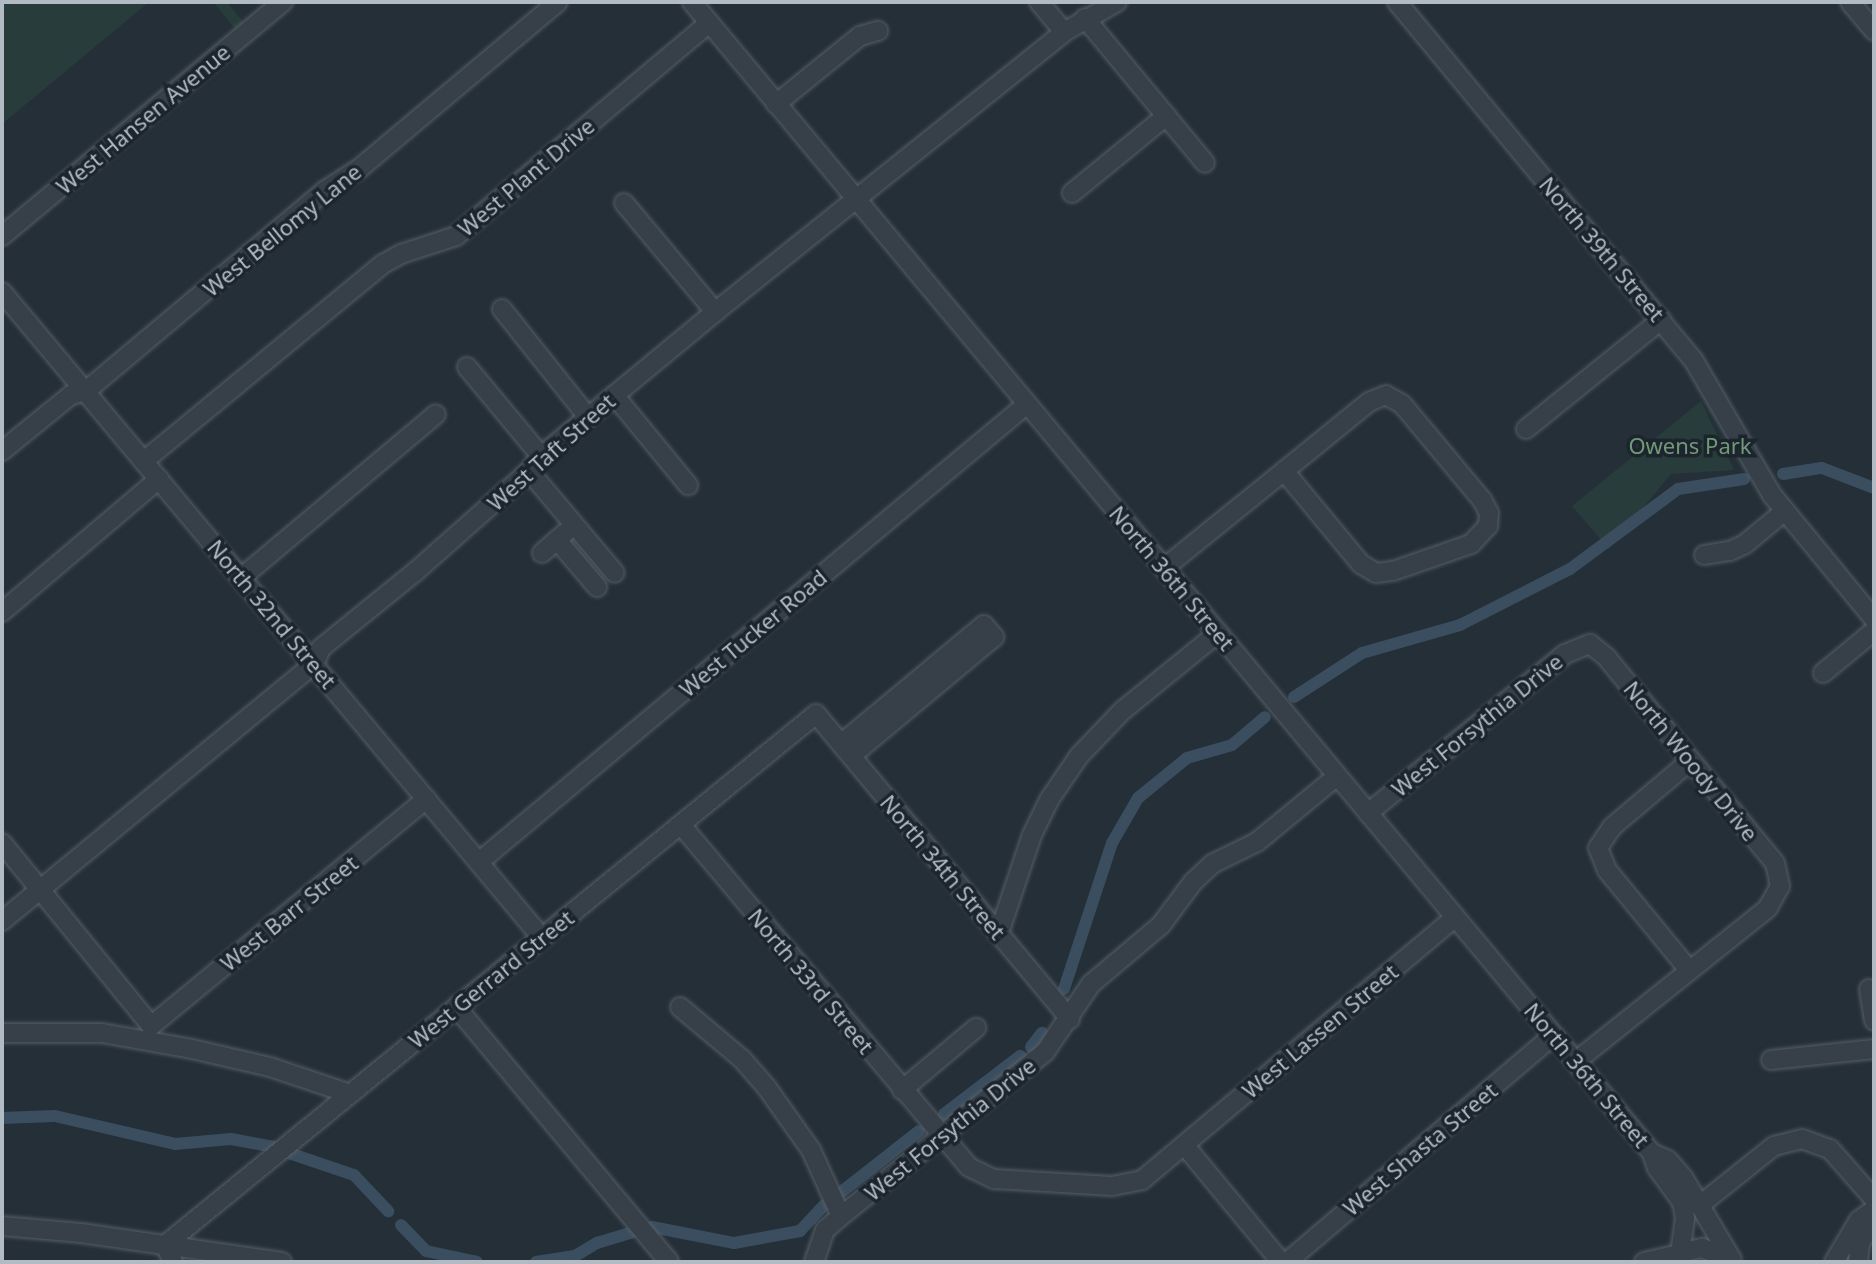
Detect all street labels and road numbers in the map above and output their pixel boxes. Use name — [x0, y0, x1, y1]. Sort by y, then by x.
street label: West Hansen Avenue — [51, 39, 235, 199]
street label: West Plant Drive — [453, 112, 599, 242]
street label: West Bellomy Lane — [198, 158, 366, 302]
street label: North 39th Street — [1534, 171, 1670, 327]
street label: West Taft Street — [482, 388, 620, 516]
street label: North 36th Street — [1104, 500, 1240, 656]
street label: North 32nd Street — [202, 534, 342, 694]
street label: West Tucker Road — [674, 564, 832, 702]
street label: West Forsythia Drive — [1386, 648, 1568, 802]
street label: North Woody Drive — [1618, 676, 1764, 846]
street label: North 34th Street — [875, 789, 1011, 945]
street label: West Barr Street — [215, 850, 363, 976]
street label: North 33rd Street — [743, 903, 879, 1059]
street label: West Gerrard Street — [403, 904, 579, 1054]
street label: West Lassen Street — [1237, 958, 1403, 1104]
street label: North 36th Street — [1519, 997, 1655, 1153]
street label: West Forsythia Drive — [859, 1052, 1041, 1206]
street label: West Shasta Street — [1338, 1077, 1502, 1221]

